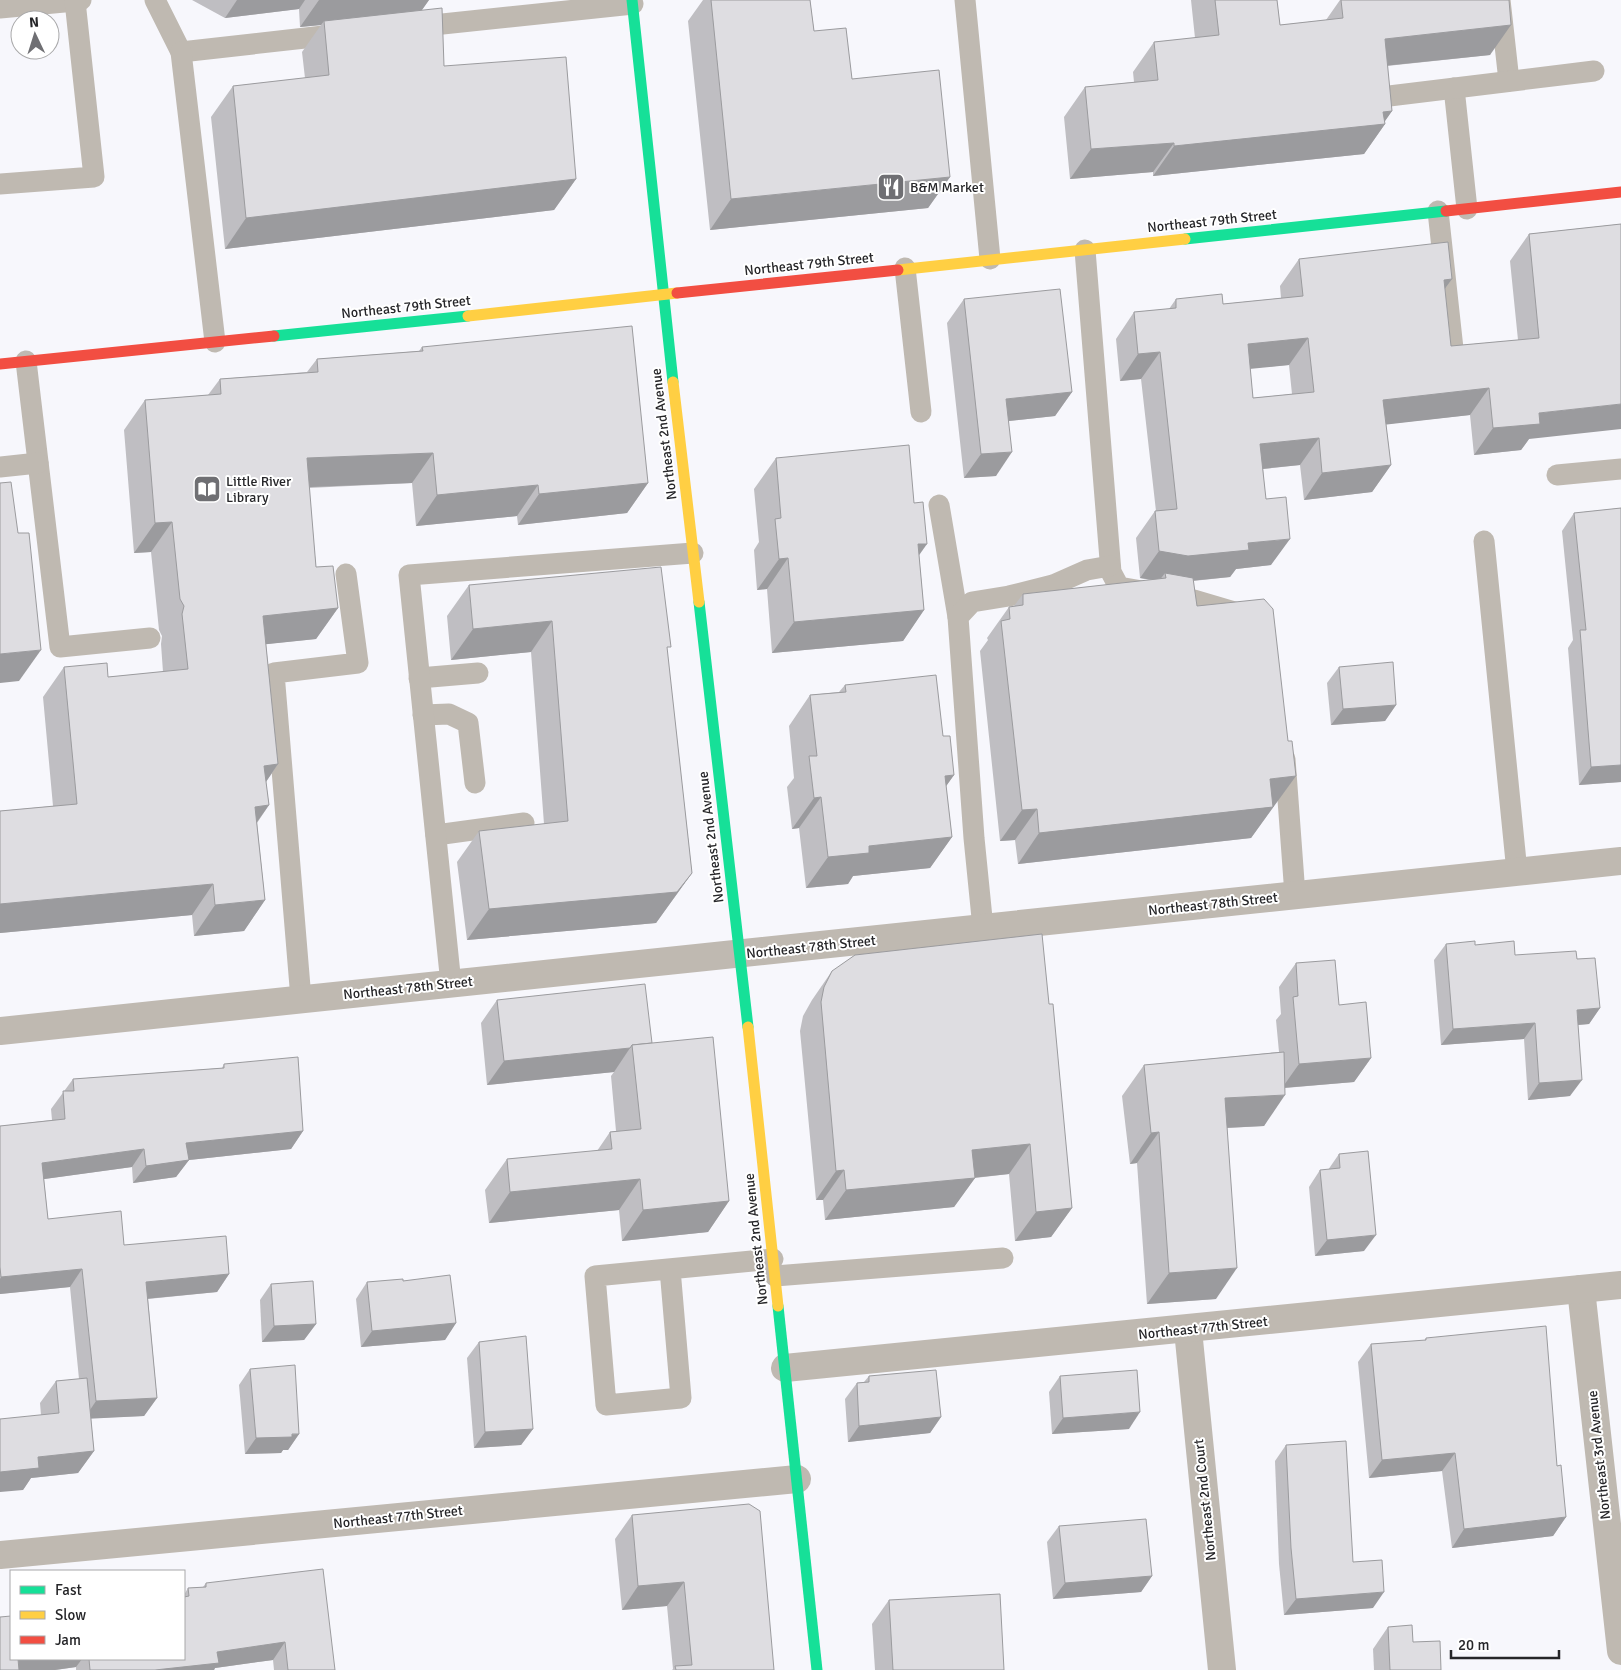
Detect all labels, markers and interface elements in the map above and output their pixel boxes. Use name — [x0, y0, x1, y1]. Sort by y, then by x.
north arrow — [10, 10, 60, 60]
text: N — [29, 14, 40, 31]
restaurant icon: B&M Market — [876, 172, 906, 202]
place label: B&M Market — [910, 179, 984, 196]
street label: Northeast 79th Street — [1146, 206, 1278, 236]
street label: Northeast 79th Street — [743, 249, 875, 279]
street label: Northeast 79th Street — [340, 292, 472, 322]
street label: Northeast 2nd Avenue — [647, 367, 681, 501]
place label: Little River Library — [226, 473, 292, 506]
library icon: Little River Library — [192, 474, 222, 504]
street label: Northeast 2nd Avenue — [694, 770, 728, 904]
street label: Northeast 78th Street — [1147, 889, 1279, 919]
street label: Northeast 78th Street — [745, 932, 877, 962]
street label: Northeast 78th Street — [342, 973, 474, 1003]
street label: Northeast 2nd Avenue — [741, 1172, 771, 1306]
street label: Northeast 77th Street — [1137, 1313, 1269, 1343]
street label: Northeast 3rd Avenue — [1584, 1390, 1614, 1520]
street label: Northeast 2nd Court — [1190, 1438, 1220, 1562]
street label: Northeast 77th Street — [332, 1502, 464, 1532]
legend — [10, 1570, 185, 1660]
text: Fast — [55, 1581, 82, 1599]
text: Slow — [55, 1606, 86, 1624]
scale bar — [1451, 1628, 1558, 1660]
text: Jam — [55, 1631, 81, 1649]
text: 20 m — [1458, 1636, 1489, 1654]

